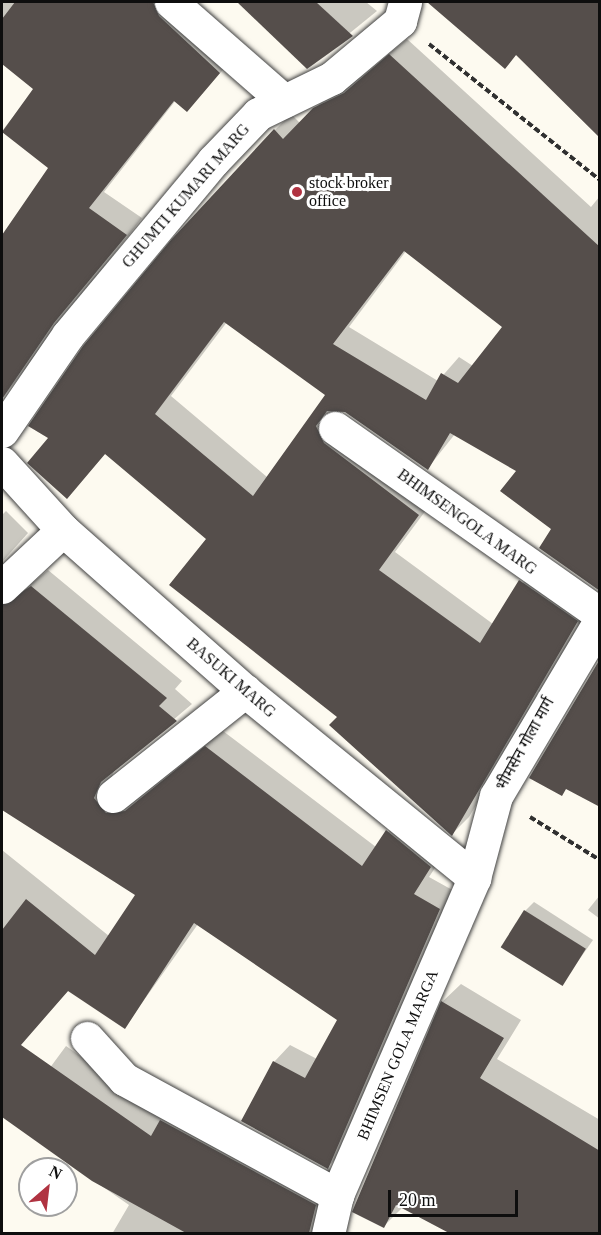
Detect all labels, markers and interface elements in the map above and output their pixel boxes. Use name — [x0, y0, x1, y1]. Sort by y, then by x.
street label: GHUMTI KUMARI MARG — [118, 120, 254, 272]
place label: stock broker office — [309, 173, 389, 211]
marker: stock broker office — [290, 185, 304, 199]
street label: BHIMSENGOLA MARG — [393, 465, 541, 579]
street label: BASUKI MARG — [183, 634, 279, 722]
street label: भीमसेन गोला मार्ग — [492, 694, 558, 794]
street label: BHIMSEN GOLA MARGA — [353, 967, 443, 1143]
north arrow — [18, 1157, 78, 1217]
text: N — [47, 1162, 65, 1183]
scale bar — [391, 1178, 522, 1216]
text: 20 m — [399, 1190, 436, 1210]

